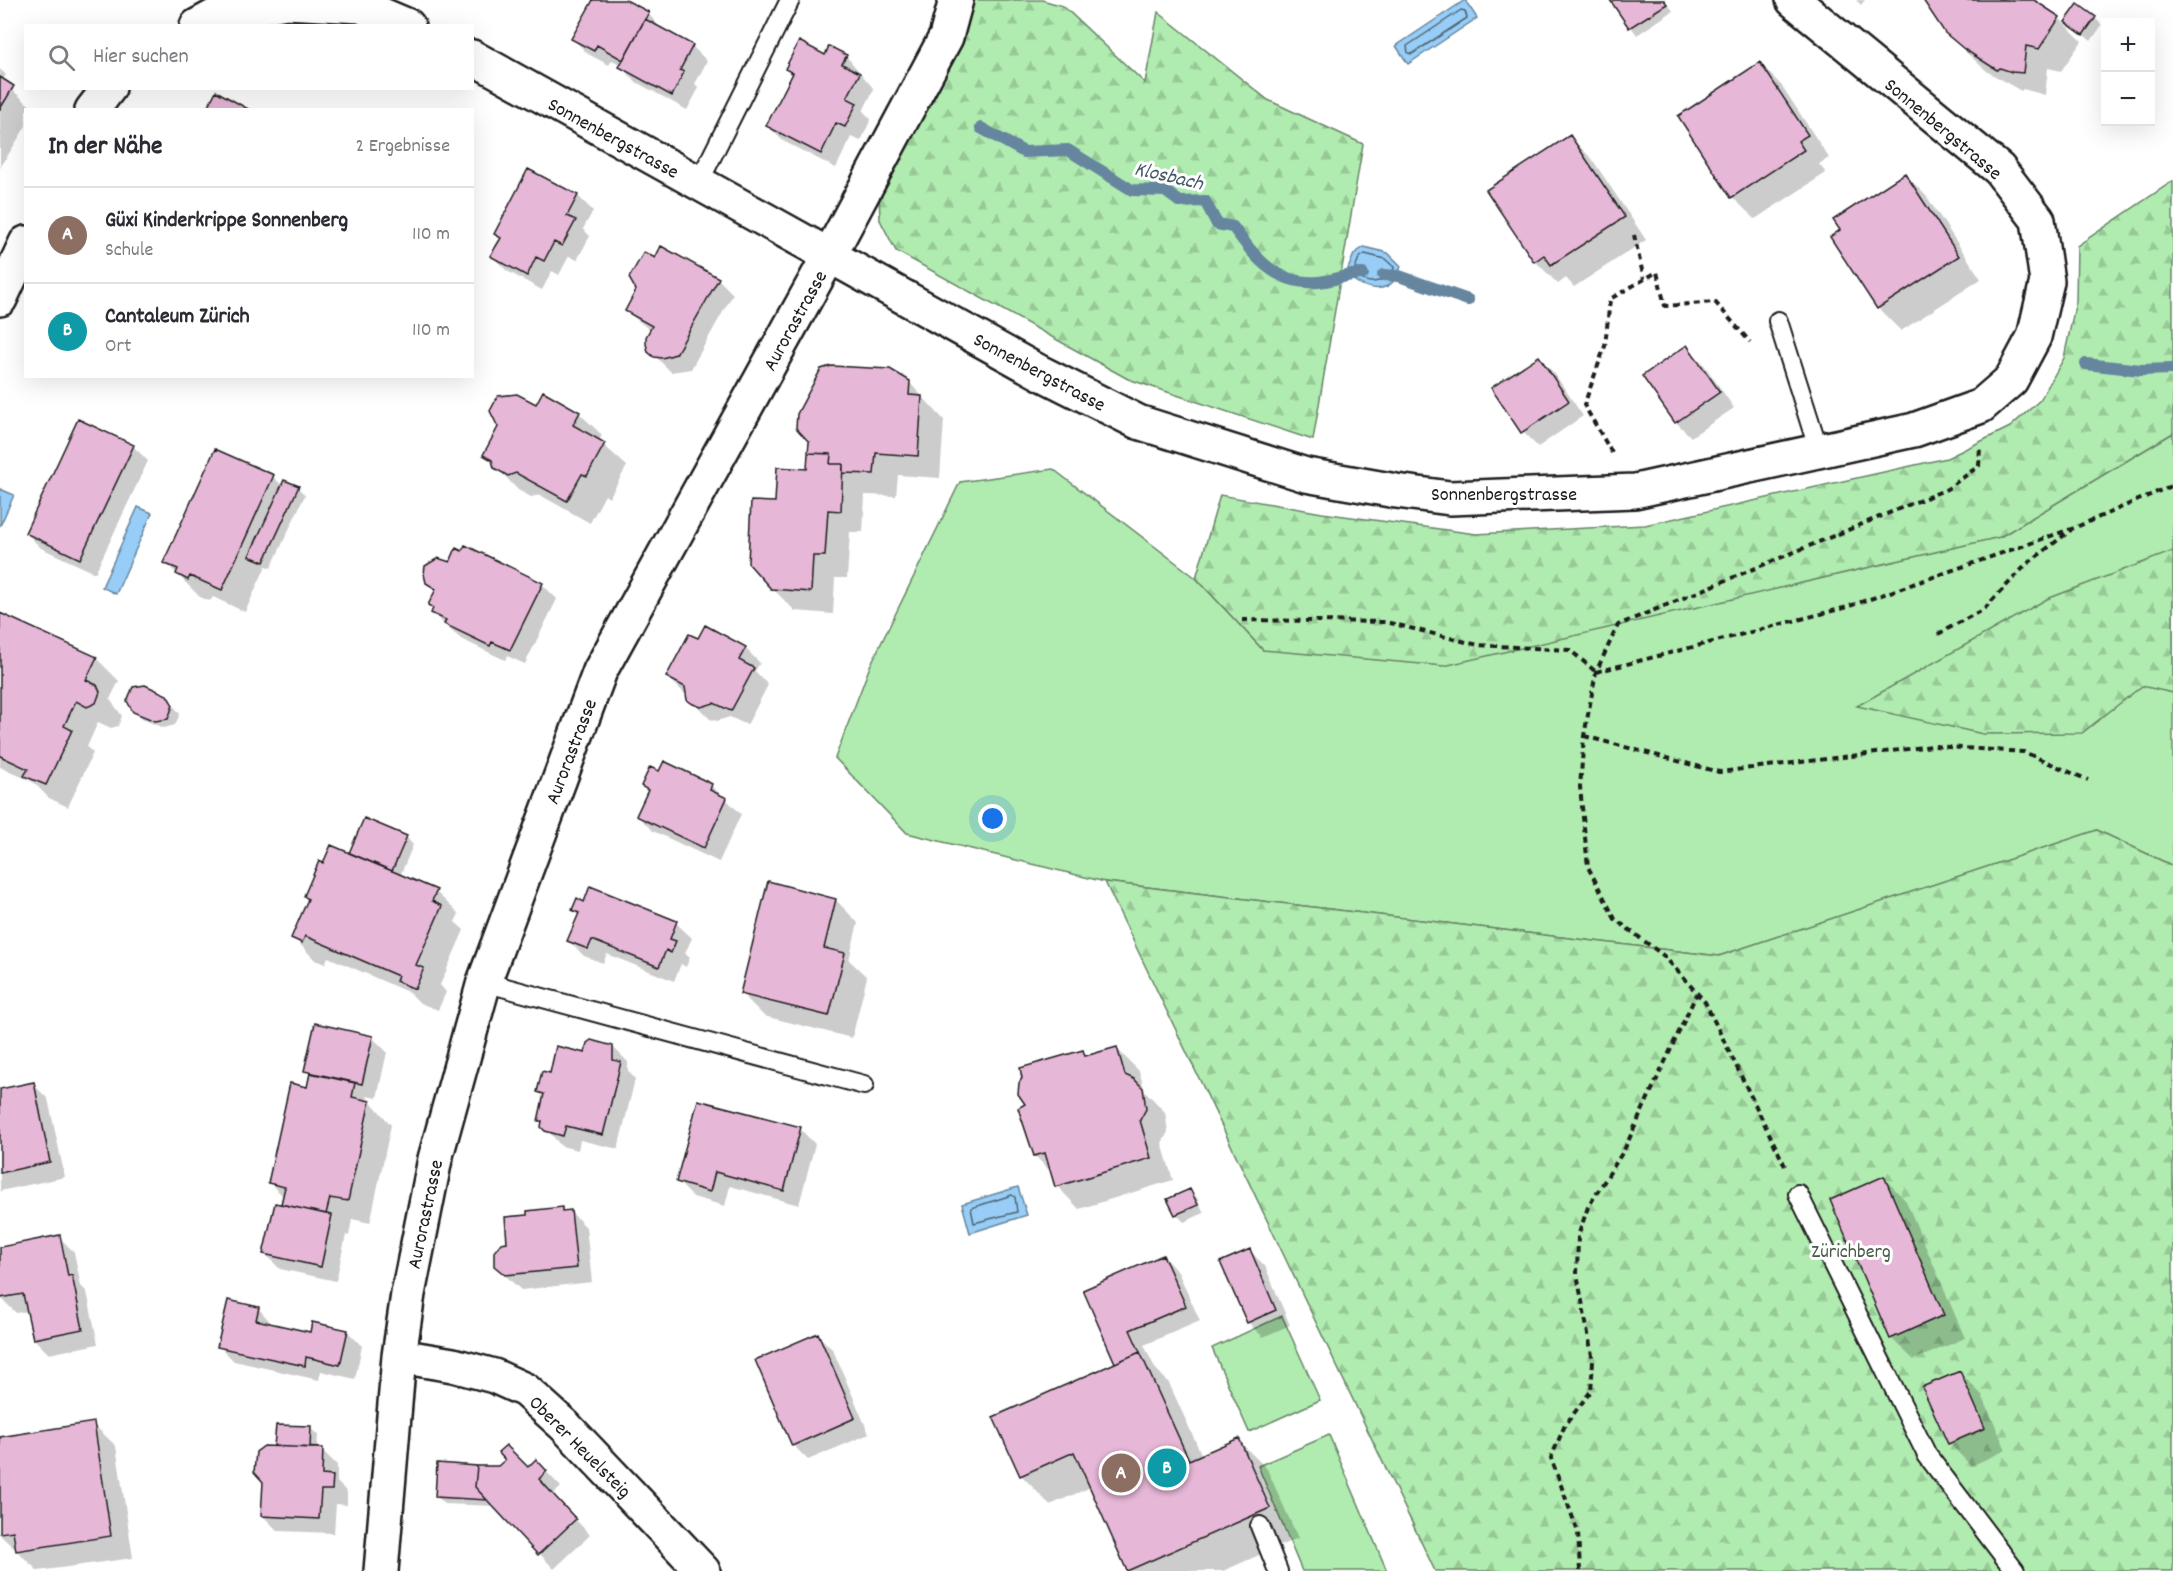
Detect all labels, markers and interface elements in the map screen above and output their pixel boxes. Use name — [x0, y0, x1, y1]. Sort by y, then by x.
map controls — [2101, 18, 2155, 126]
button: + — [2101, 18, 2155, 72]
search box — [24, 24, 474, 90]
icon: search — [45, 41, 78, 74]
text: Hier suchen — [93, 42, 189, 73]
button: − — [2101, 72, 2155, 126]
street label: Sonnenbergstrasse — [1877, 73, 2007, 188]
street label: Sonnenbergstrasse — [542, 92, 683, 187]
text: In der Nähe — [48, 129, 162, 166]
text: 2 Ergebnisse — [355, 133, 450, 161]
water label: Klosbach — [1131, 155, 1207, 201]
text: Güxi Kinderkrippe Sonnenberg — [105, 206, 348, 237]
text: A — [62, 221, 73, 249]
text: 110 m — [412, 221, 450, 249]
text: Schule — [105, 237, 153, 265]
street label: Aurorastrasse — [757, 266, 836, 377]
text: Cantaleum Zürich — [105, 302, 250, 333]
text: B — [63, 317, 72, 345]
text: 110 m — [412, 317, 450, 345]
street label: Sonnenbergstrasse — [968, 327, 1110, 420]
text: Ort — [105, 333, 131, 361]
street label: Sonnenbergstrasse — [1431, 482, 1577, 510]
street label: Aurorastrasse — [540, 695, 606, 809]
your location — [978, 804, 1007, 833]
street label: Aurorastrasse — [402, 1157, 452, 1272]
park label: Zürichberg — [1811, 1239, 1891, 1267]
street label: Oberer Heuelsteig — [521, 1390, 637, 1506]
pin: B — [1148, 1446, 1186, 1490]
pin: A — [1102, 1450, 1140, 1496]

